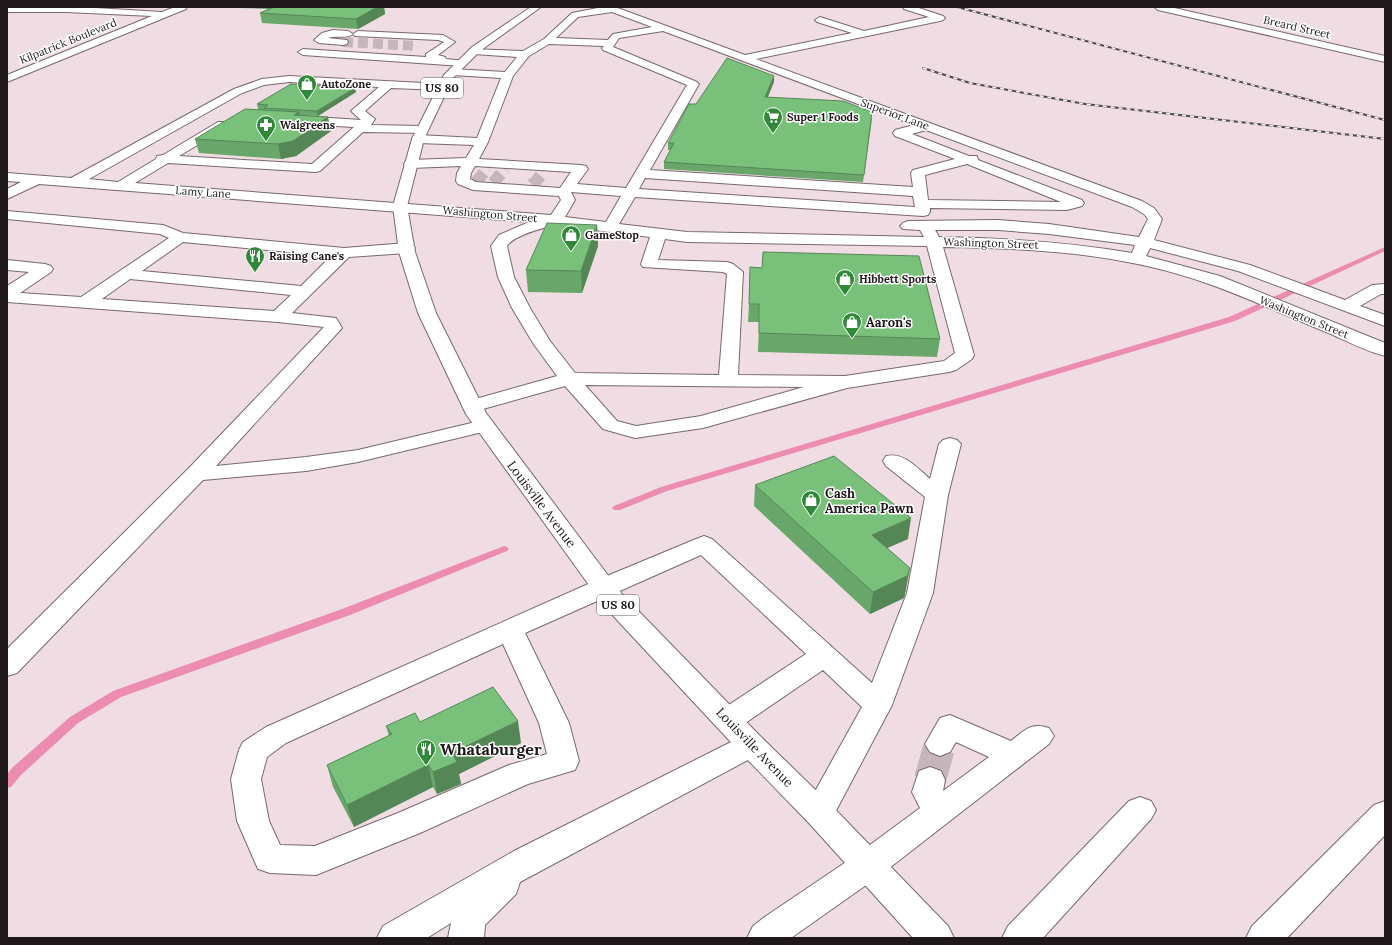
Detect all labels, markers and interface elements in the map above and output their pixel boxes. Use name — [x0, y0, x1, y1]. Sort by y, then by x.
street label: Breard Street — [1262, 12, 1333, 42]
street label: Kilpatrick Boulevard — [17, 15, 119, 67]
shop icon: AutoZone — [296, 73, 318, 101]
place label: AutoZone — [321, 77, 371, 91]
road number: US 80 — [421, 78, 463, 98]
street label: Superior Lane — [859, 95, 931, 133]
supermarket icon: Super 1 Foods — [762, 106, 784, 134]
place label: Super 1 Foods — [787, 110, 859, 124]
pharmacy icon: Walgreens — [255, 114, 277, 142]
place label: Walgreens — [280, 118, 335, 132]
street label: Lamy Lane — [175, 183, 231, 201]
street label: Washington Street — [442, 203, 539, 225]
shop icon: GameStop — [560, 224, 582, 252]
place label: GameStop — [585, 228, 639, 242]
street label: Washington Street — [943, 234, 1040, 252]
restaurant icon: Raising Cane's — [244, 245, 266, 273]
place label: Raising Cane's — [269, 249, 344, 263]
shop icon: Hibbett Sports — [834, 268, 856, 296]
place label: Hibbett Sports — [859, 272, 936, 286]
street label: Washington Street — [1257, 293, 1351, 342]
shop icon: Aaron's — [841, 311, 863, 339]
place label: Aaron's — [866, 314, 912, 331]
street label: Louisville Avenue — [503, 457, 580, 551]
place label: Cash America Pawn — [825, 485, 914, 517]
shop icon: Cash America Pawn — [800, 489, 822, 517]
road number: US 80 — [597, 595, 639, 615]
street label: Louisville Avenue — [712, 704, 797, 791]
restaurant icon: Whataburger — [415, 738, 437, 766]
place label: Whataburger — [440, 739, 542, 759]

